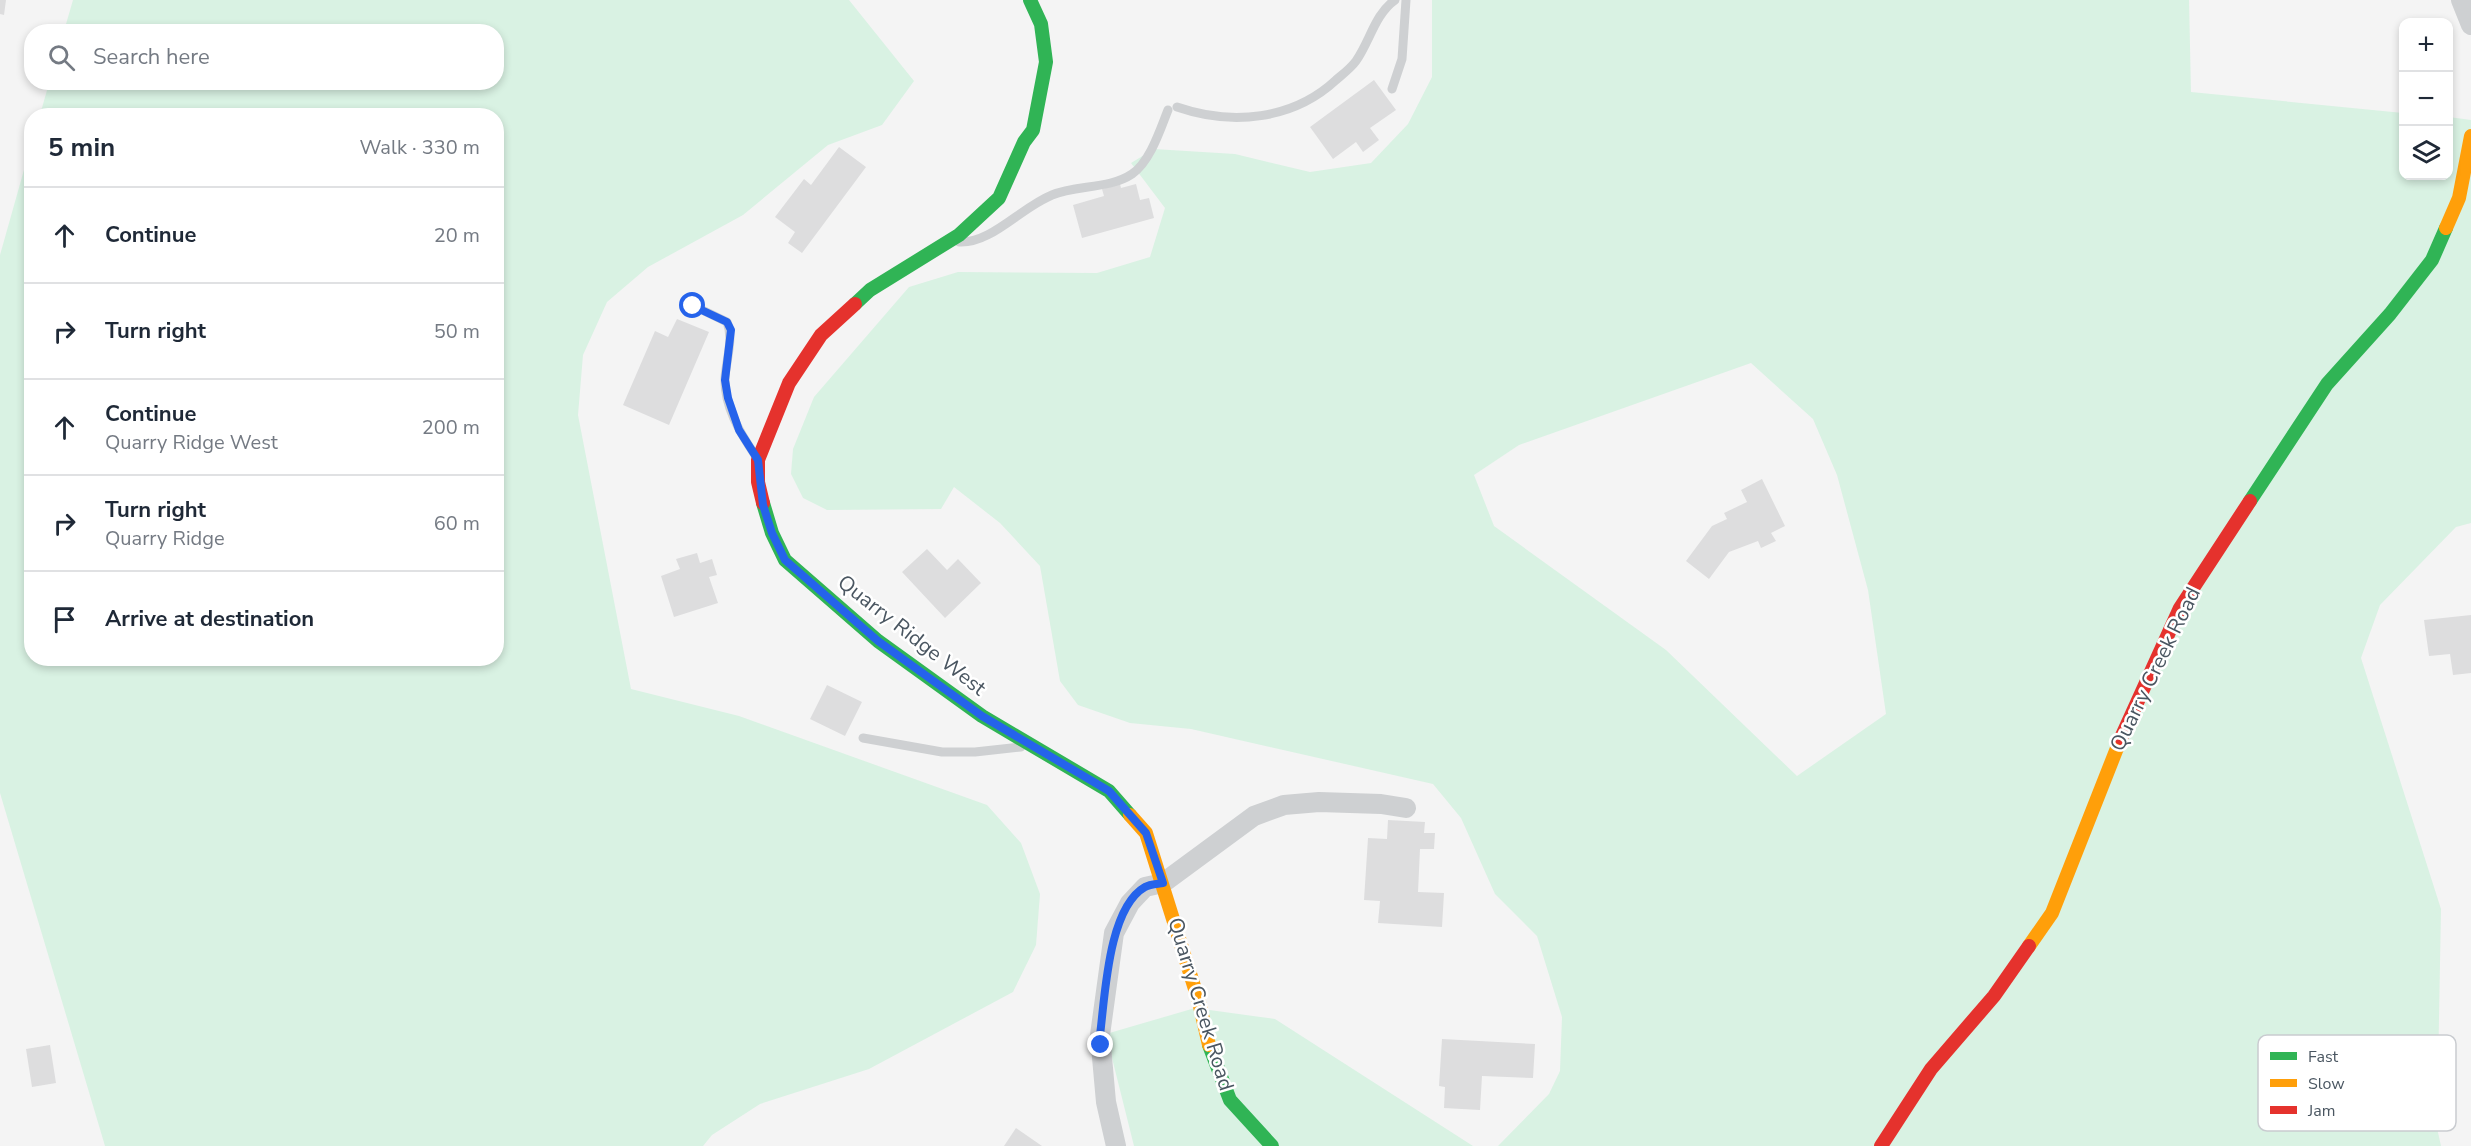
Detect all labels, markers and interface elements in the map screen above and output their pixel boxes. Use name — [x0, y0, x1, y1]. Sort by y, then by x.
map controls — [2399, 18, 2453, 180]
button: + — [2399, 18, 2453, 72]
search box — [24, 24, 504, 90]
icon: search — [45, 41, 78, 74]
text: Search here — [93, 42, 210, 72]
button: − — [2399, 72, 2453, 126]
button: layers — [2399, 126, 2453, 180]
text: 5 min — [48, 130, 115, 165]
text: Walk · 330 m — [360, 134, 480, 161]
icon: ahead — [48, 219, 81, 252]
text: Continue — [105, 220, 196, 250]
text: 20 m — [434, 222, 480, 249]
route start — [679, 292, 705, 318]
icon: right — [48, 315, 81, 348]
text: Turn right — [105, 316, 206, 346]
text: 50 m — [434, 318, 480, 345]
text: Continue — [105, 399, 196, 429]
icon: ahead — [48, 411, 81, 444]
text: 200 m — [422, 414, 480, 441]
text: Quarry Ridge West — [105, 429, 278, 456]
text: Turn right — [105, 495, 206, 525]
icon: right — [48, 507, 81, 540]
text: 60 m — [434, 510, 480, 537]
text: Quarry Ridge — [105, 525, 225, 552]
street label: Quarry Ridge West — [832, 568, 993, 702]
street label: Quarry Creek Road — [2103, 582, 2207, 756]
icon: arrive — [48, 603, 81, 636]
text: Arrive at destination — [105, 604, 314, 634]
street label: Quarry Creek Road — [1161, 914, 1241, 1094]
route end — [1087, 1031, 1113, 1057]
legend — [2258, 1035, 2456, 1131]
text: Fast — [2308, 1046, 2339, 1068]
text: Slow — [2308, 1073, 2345, 1095]
text: Jam — [2307, 1100, 2335, 1122]

